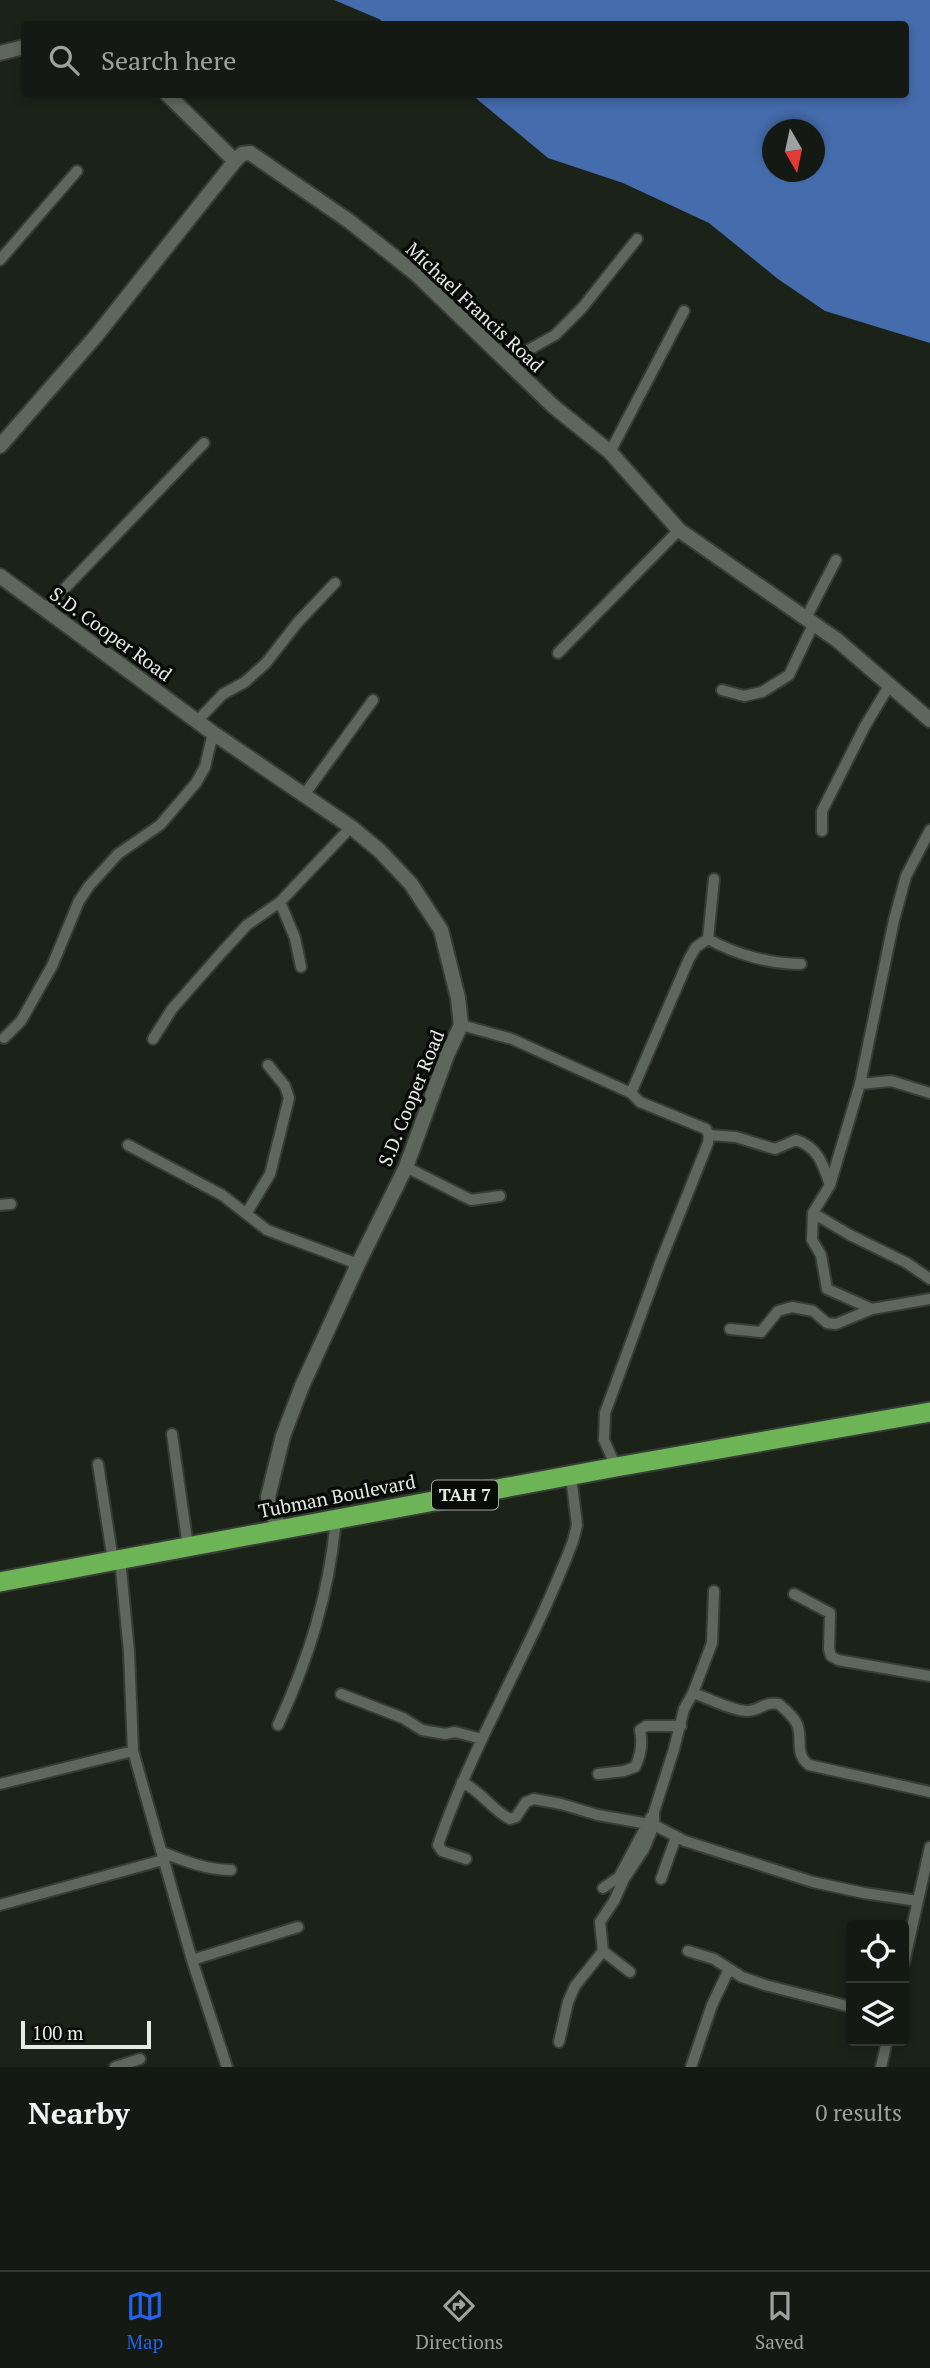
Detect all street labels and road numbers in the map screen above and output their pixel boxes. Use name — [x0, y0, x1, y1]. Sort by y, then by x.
street label: Michael Francis Road — [401, 236, 550, 377]
street label: S.D. Cooper Road — [45, 581, 178, 687]
street label: S.D. Cooper Road — [372, 1025, 449, 1170]
street label: Tubman Boulevard — [256, 1468, 418, 1523]
road number: TAH 7 — [432, 1480, 498, 1510]

